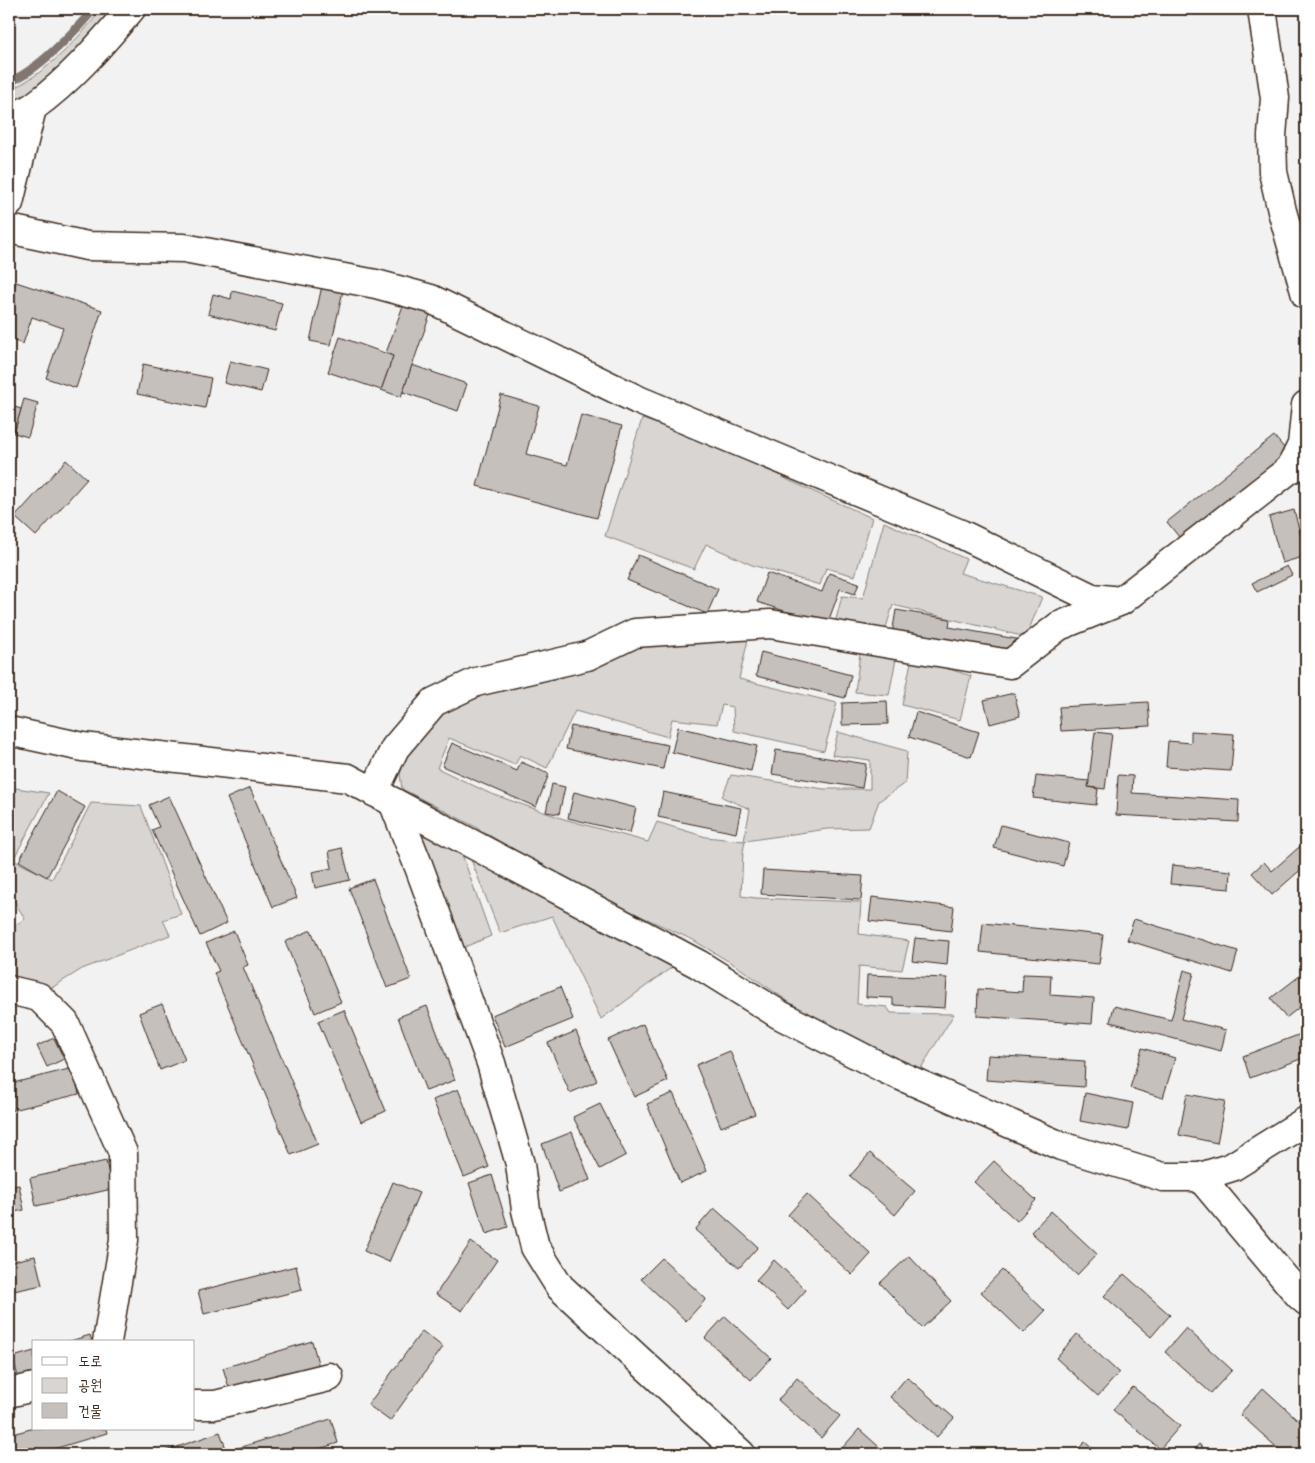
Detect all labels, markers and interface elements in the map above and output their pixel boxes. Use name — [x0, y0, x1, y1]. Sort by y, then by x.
legend — [32, 1340, 195, 1430]
text: 도로 — [78, 1352, 102, 1371]
text: 공원 — [78, 1376, 102, 1395]
text: 건물 — [78, 1402, 102, 1421]

